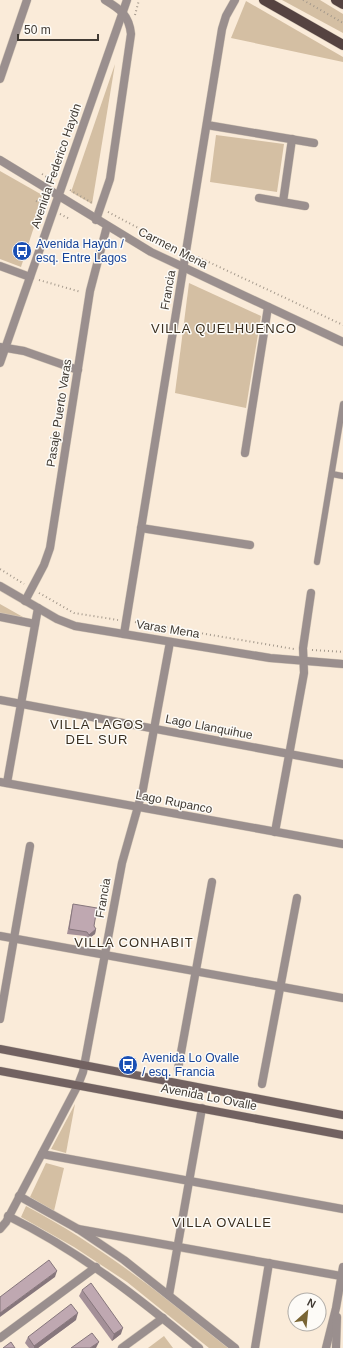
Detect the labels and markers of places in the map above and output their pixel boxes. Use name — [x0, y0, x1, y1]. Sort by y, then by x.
place label: Avenida Haydn / esq. Entre Lagos — [36, 237, 127, 265]
bus stop icon: Avenida Haydn / esq. Entre Lagos — [11, 240, 33, 262]
place label: Avenida Lo Ovalle / esq. Francia — [142, 1051, 240, 1079]
bus stop icon: Avenida Lo Ovalle / esq. Francia — [117, 1054, 139, 1076]

